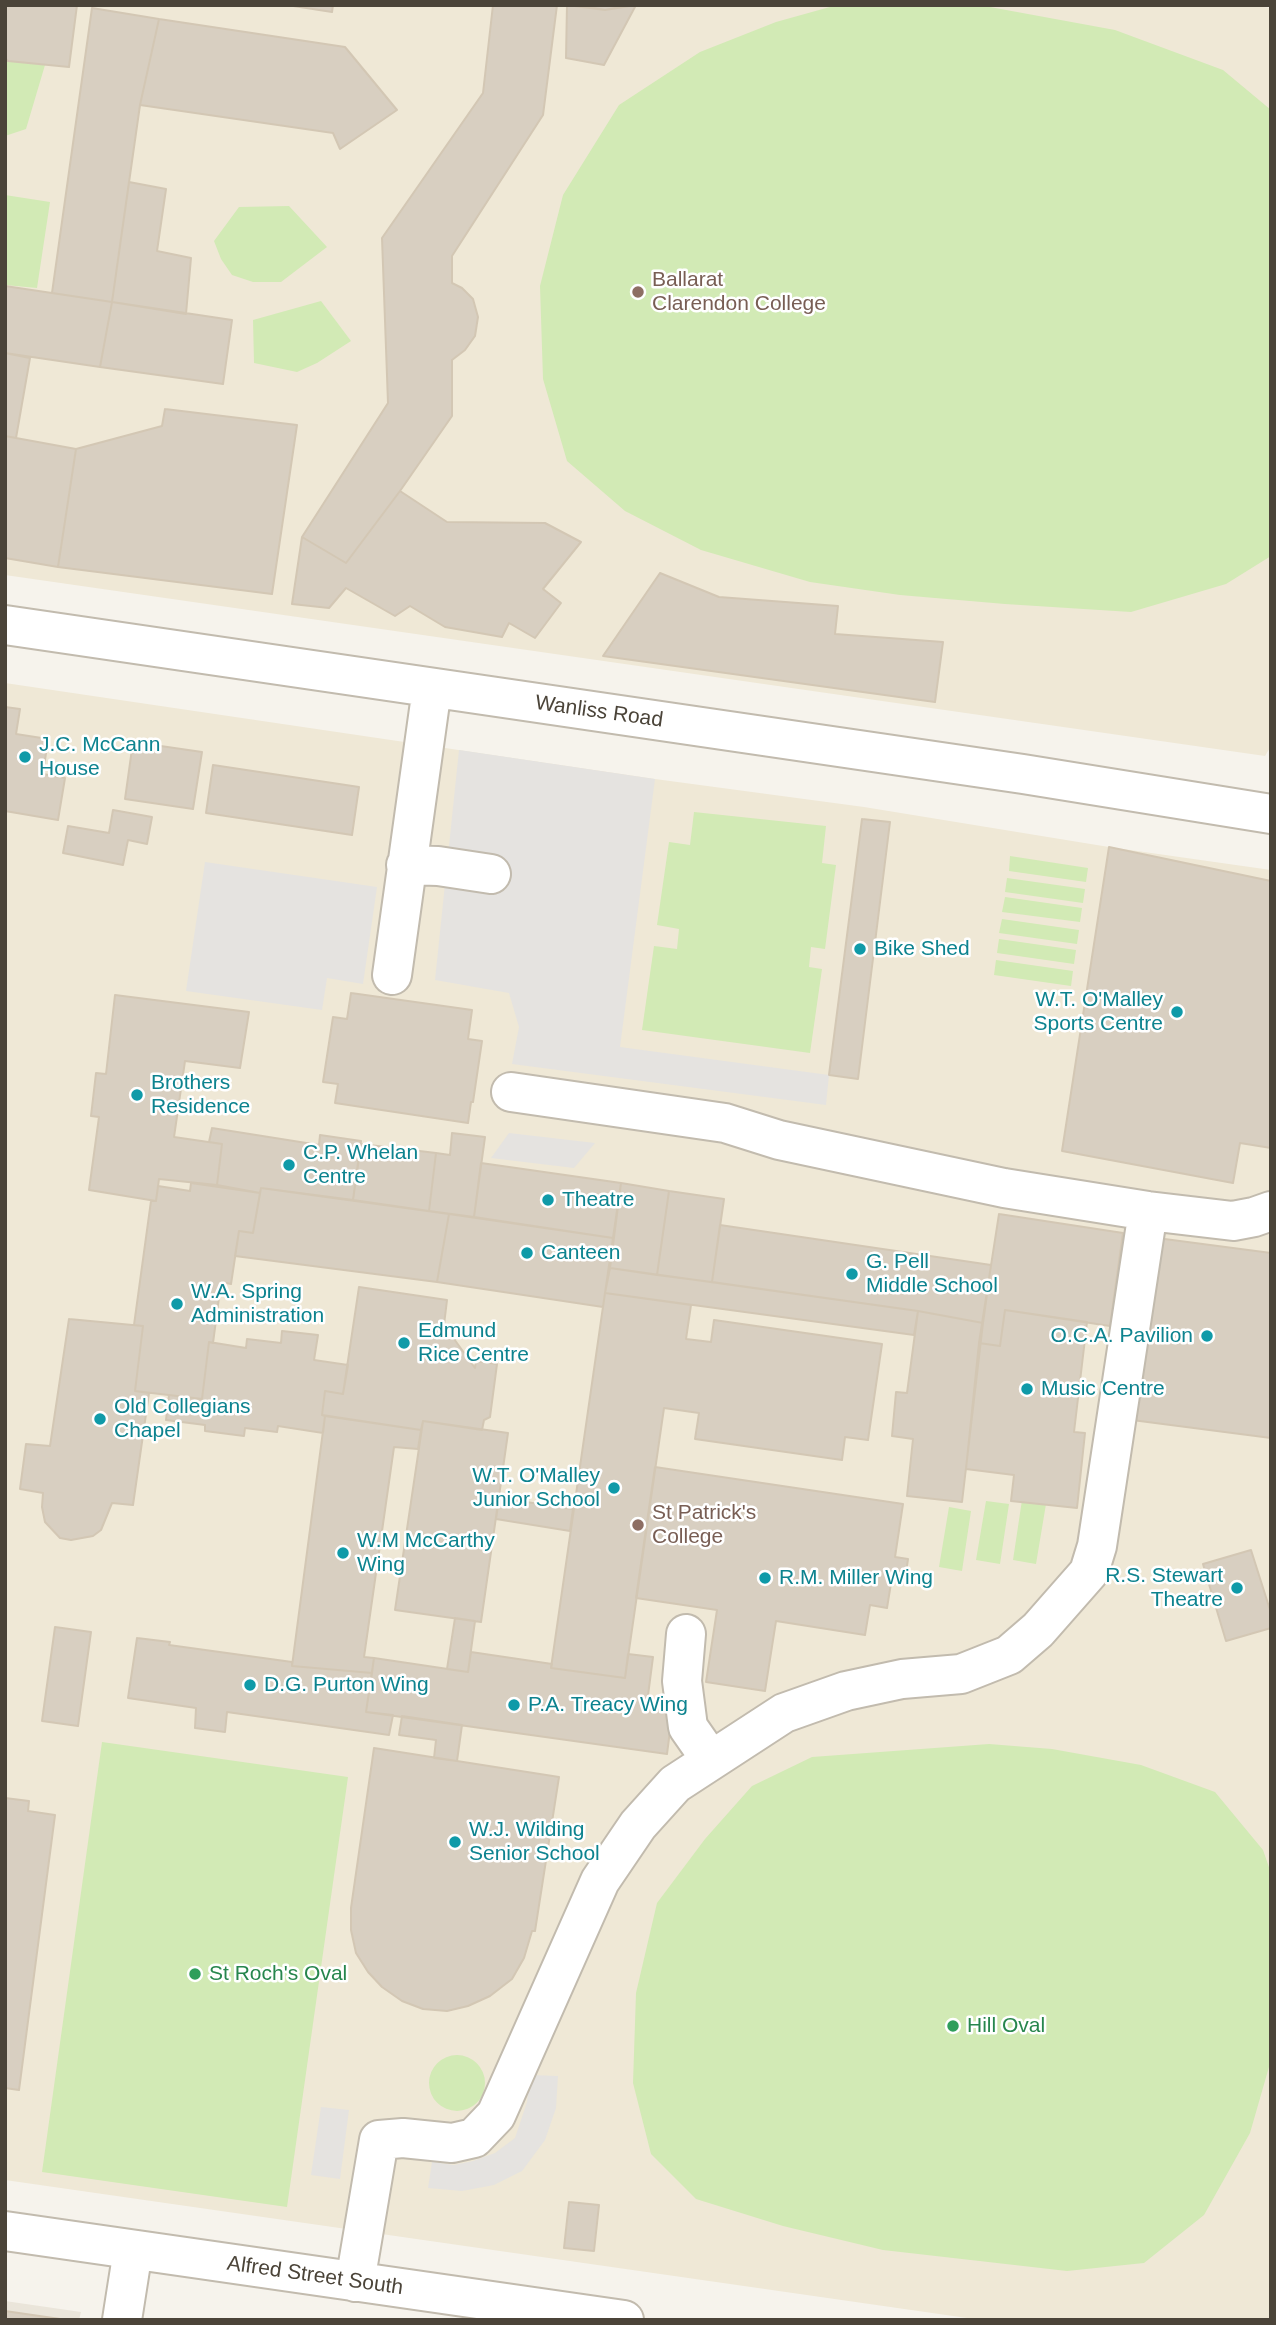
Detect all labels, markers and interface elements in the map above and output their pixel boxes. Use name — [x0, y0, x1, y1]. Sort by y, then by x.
place label: Ballarat Clarendon College — [652, 267, 826, 317]
marker: Ballarat Clarendon College — [630, 284, 646, 300]
street label: Wanliss Road — [533, 691, 665, 733]
place label: J.C. McCann House — [39, 732, 160, 782]
marker: J.C. McCann House — [17, 749, 33, 765]
place label: Bike Shed — [874, 936, 970, 962]
marker: Bike Shed — [852, 941, 868, 957]
place label: W.T. O'Malley Sports Centre — [1033, 987, 1163, 1037]
marker: W.T. O'Malley Sports Centre — [1169, 1004, 1185, 1020]
place label: Brothers Residence — [151, 1070, 250, 1120]
marker: Brothers Residence — [129, 1087, 145, 1103]
place label: C.P. Whelan Centre — [303, 1140, 418, 1190]
marker: C.P. Whelan Centre — [281, 1157, 297, 1173]
place label: Theatre — [562, 1187, 634, 1213]
marker: Theatre — [540, 1192, 556, 1208]
place label: Canteen — [541, 1240, 620, 1266]
marker: Canteen — [519, 1245, 535, 1261]
place label: G. Pell Middle School — [866, 1249, 998, 1299]
marker: G. Pell Middle School — [844, 1266, 860, 1282]
place label: W.A. Spring Administration — [191, 1279, 324, 1329]
marker: W.A. Spring Administration — [169, 1296, 185, 1312]
place label: Edmund Rice Centre — [418, 1318, 529, 1368]
place label: O.C.A. Pavilion — [1051, 1323, 1193, 1349]
marker: O.C.A. Pavilion — [1199, 1328, 1215, 1344]
marker: Edmund Rice Centre — [396, 1335, 412, 1351]
place label: Music Centre — [1041, 1376, 1165, 1402]
marker: Music Centre — [1019, 1381, 1035, 1397]
place label: Old Collegians Chapel — [114, 1394, 251, 1444]
marker: Old Collegians Chapel — [92, 1411, 108, 1427]
place label: W.T. O'Malley Junior School — [472, 1463, 600, 1513]
marker: W.T. O'Malley Junior School — [606, 1480, 622, 1496]
place label: St Patrick's College — [652, 1500, 756, 1550]
marker: St Patrick's College — [630, 1517, 646, 1533]
place label: W.M McCarthy Wing — [357, 1528, 495, 1578]
marker: W.M McCarthy Wing — [335, 1545, 351, 1561]
place label: R.S. Stewart Theatre — [1105, 1563, 1223, 1613]
place label: R.M. Miller Wing — [779, 1565, 933, 1591]
marker: R.M. Miller Wing — [757, 1570, 773, 1586]
marker: R.S. Stewart Theatre — [1229, 1580, 1245, 1596]
place label: D.G. Purton Wing — [264, 1672, 429, 1698]
marker: D.G. Purton Wing — [242, 1677, 258, 1693]
place label: P.A. Treacy Wing — [528, 1692, 688, 1718]
marker: P.A. Treacy Wing — [506, 1697, 522, 1713]
place label: W.J. Wilding Senior School — [469, 1817, 600, 1867]
marker: W.J. Wilding Senior School — [447, 1834, 463, 1850]
place label: St Roch's Oval — [209, 1961, 347, 1987]
marker: St Roch's Oval — [187, 1966, 203, 1982]
place label: Hill Oval — [967, 2013, 1045, 2039]
marker: Hill Oval — [945, 2018, 961, 2034]
street label: Alfred Street South — [225, 2251, 405, 2301]

